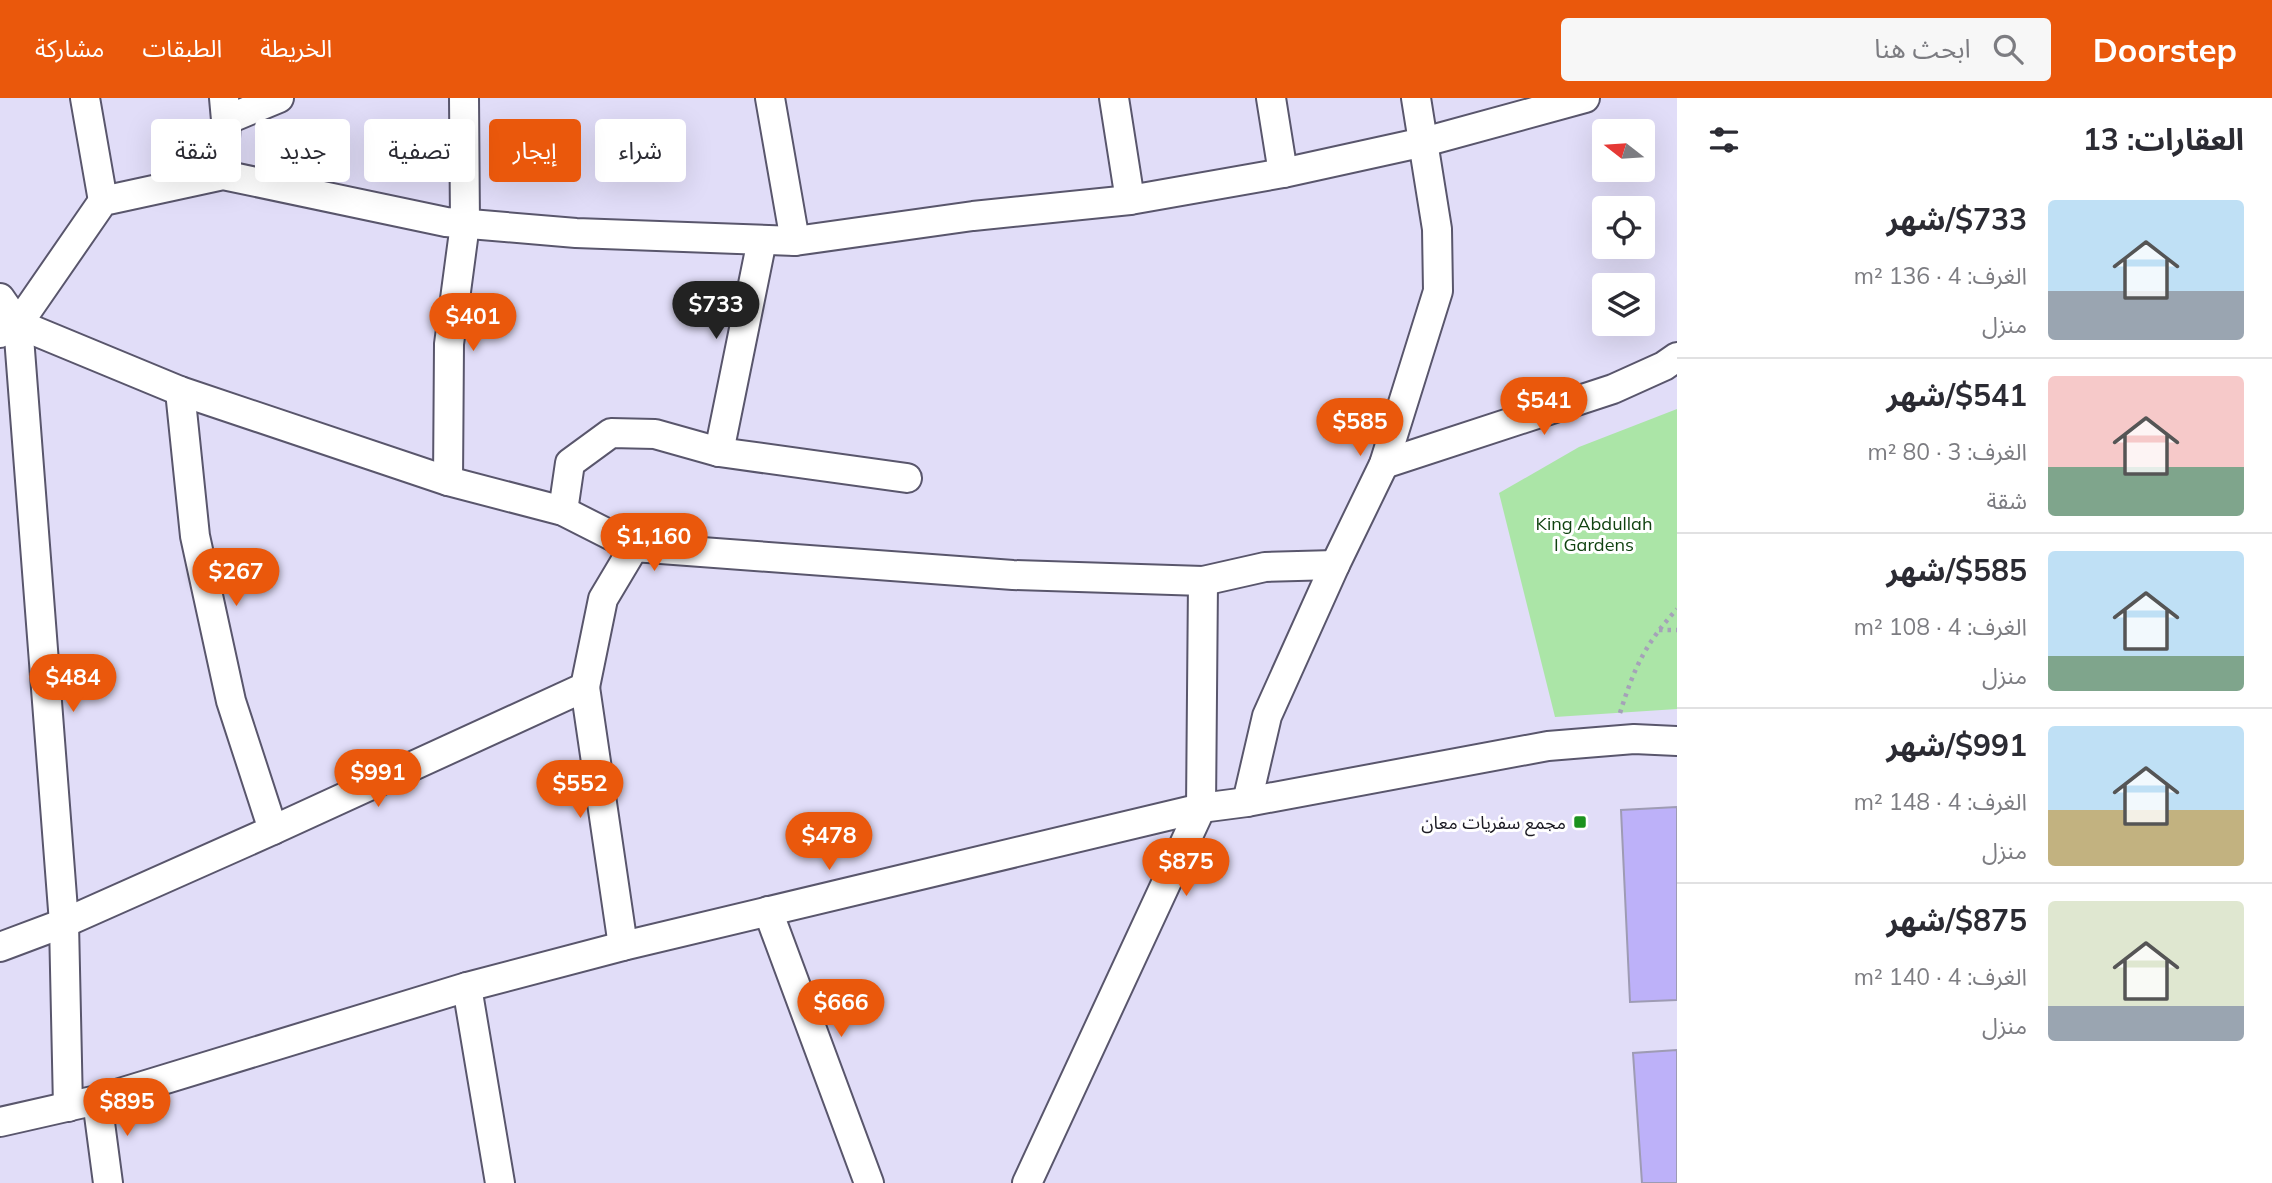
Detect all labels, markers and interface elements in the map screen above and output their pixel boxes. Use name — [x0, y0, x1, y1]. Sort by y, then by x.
search box — [1561, 18, 2051, 81]
text: Doorstep — [2093, 29, 2237, 70]
icon: search — [1989, 30, 2027, 68]
text: ابحث هنا — [1874, 32, 1971, 65]
text: مشاركة — [35, 33, 104, 63]
text: الطبقات — [142, 33, 222, 63]
text: الخريطة — [260, 33, 332, 63]
chip: شقة — [151, 119, 241, 182]
chip: جديد — [255, 119, 350, 182]
chip: تصفية — [364, 119, 475, 182]
chip: إيجار — [489, 119, 581, 182]
chip: شراء — [595, 119, 686, 182]
north arrow — [1592, 119, 1656, 182]
map controls — [1592, 119, 1655, 336]
text: العقارات: 13 — [2083, 120, 2244, 158]
icon: filters — [1705, 121, 1743, 159]
button: locate — [1592, 196, 1655, 259]
text: $733/شهر — [1886, 200, 2027, 238]
icon: home — [2104, 228, 2188, 312]
text: الغرف: 4 · 136 m² — [1854, 261, 2027, 290]
button: layers — [1592, 273, 1655, 336]
pin: $733 — [675, 282, 757, 341]
text: $733 — [688, 289, 744, 318]
pin: $401 — [432, 294, 514, 353]
text: $401 — [445, 301, 501, 330]
text: منزل — [1982, 310, 2027, 339]
text: $541/شهر — [1886, 376, 2027, 414]
pin: $541 — [1503, 378, 1585, 437]
text: $541 — [1516, 385, 1572, 414]
pin: $585 — [1319, 398, 1401, 458]
icon: home — [2104, 404, 2188, 488]
text: $585 — [1332, 406, 1388, 435]
text: الغرف: 3 · 80 m² — [1868, 437, 2027, 466]
text: شقة — [1986, 486, 2027, 515]
park label: King Abdullah I Gardens — [1536, 512, 1652, 556]
pin: $1,160 — [597, 514, 711, 573]
text: $1,160 — [617, 521, 691, 550]
pin: $267 — [195, 548, 277, 608]
text: $585/شهر — [1886, 551, 2027, 589]
text: $267 — [208, 556, 264, 585]
icon: home — [2104, 579, 2188, 663]
text: الغرف: 4 · 108 m² — [1854, 612, 2027, 641]
pin: $484 — [32, 654, 114, 714]
text: منزل — [1982, 661, 2027, 690]
text: $484 — [45, 662, 101, 691]
text: $991/شهر — [1886, 726, 2027, 764]
pin: $991 — [337, 750, 419, 809]
icon: home — [2104, 754, 2188, 838]
text: $991 — [350, 757, 406, 786]
pin: $552 — [539, 760, 621, 820]
text: $552 — [552, 768, 608, 797]
text: الغرف: 4 · 148 m² — [1854, 787, 2027, 816]
place label: مجمع سفريات معان — [1421, 811, 1566, 837]
pin: $478 — [788, 812, 870, 872]
marker: مجمع سفريات معان — [1572, 814, 1588, 830]
text: $478 — [801, 820, 857, 849]
text: منزل — [1982, 836, 2027, 865]
pin: $875 — [1145, 838, 1227, 898]
text: $875 — [1158, 846, 1214, 875]
text: $875/شهر — [1886, 901, 2027, 939]
icon: home — [2104, 929, 2188, 1013]
text: الغرف: 4 · 140 m² — [1854, 962, 2027, 991]
pin: $666 — [800, 979, 882, 1039]
text: $666 — [813, 987, 869, 1016]
text: منزل — [1982, 1011, 2027, 1040]
pin: $895 — [86, 1079, 168, 1138]
text: $895 — [99, 1086, 155, 1115]

